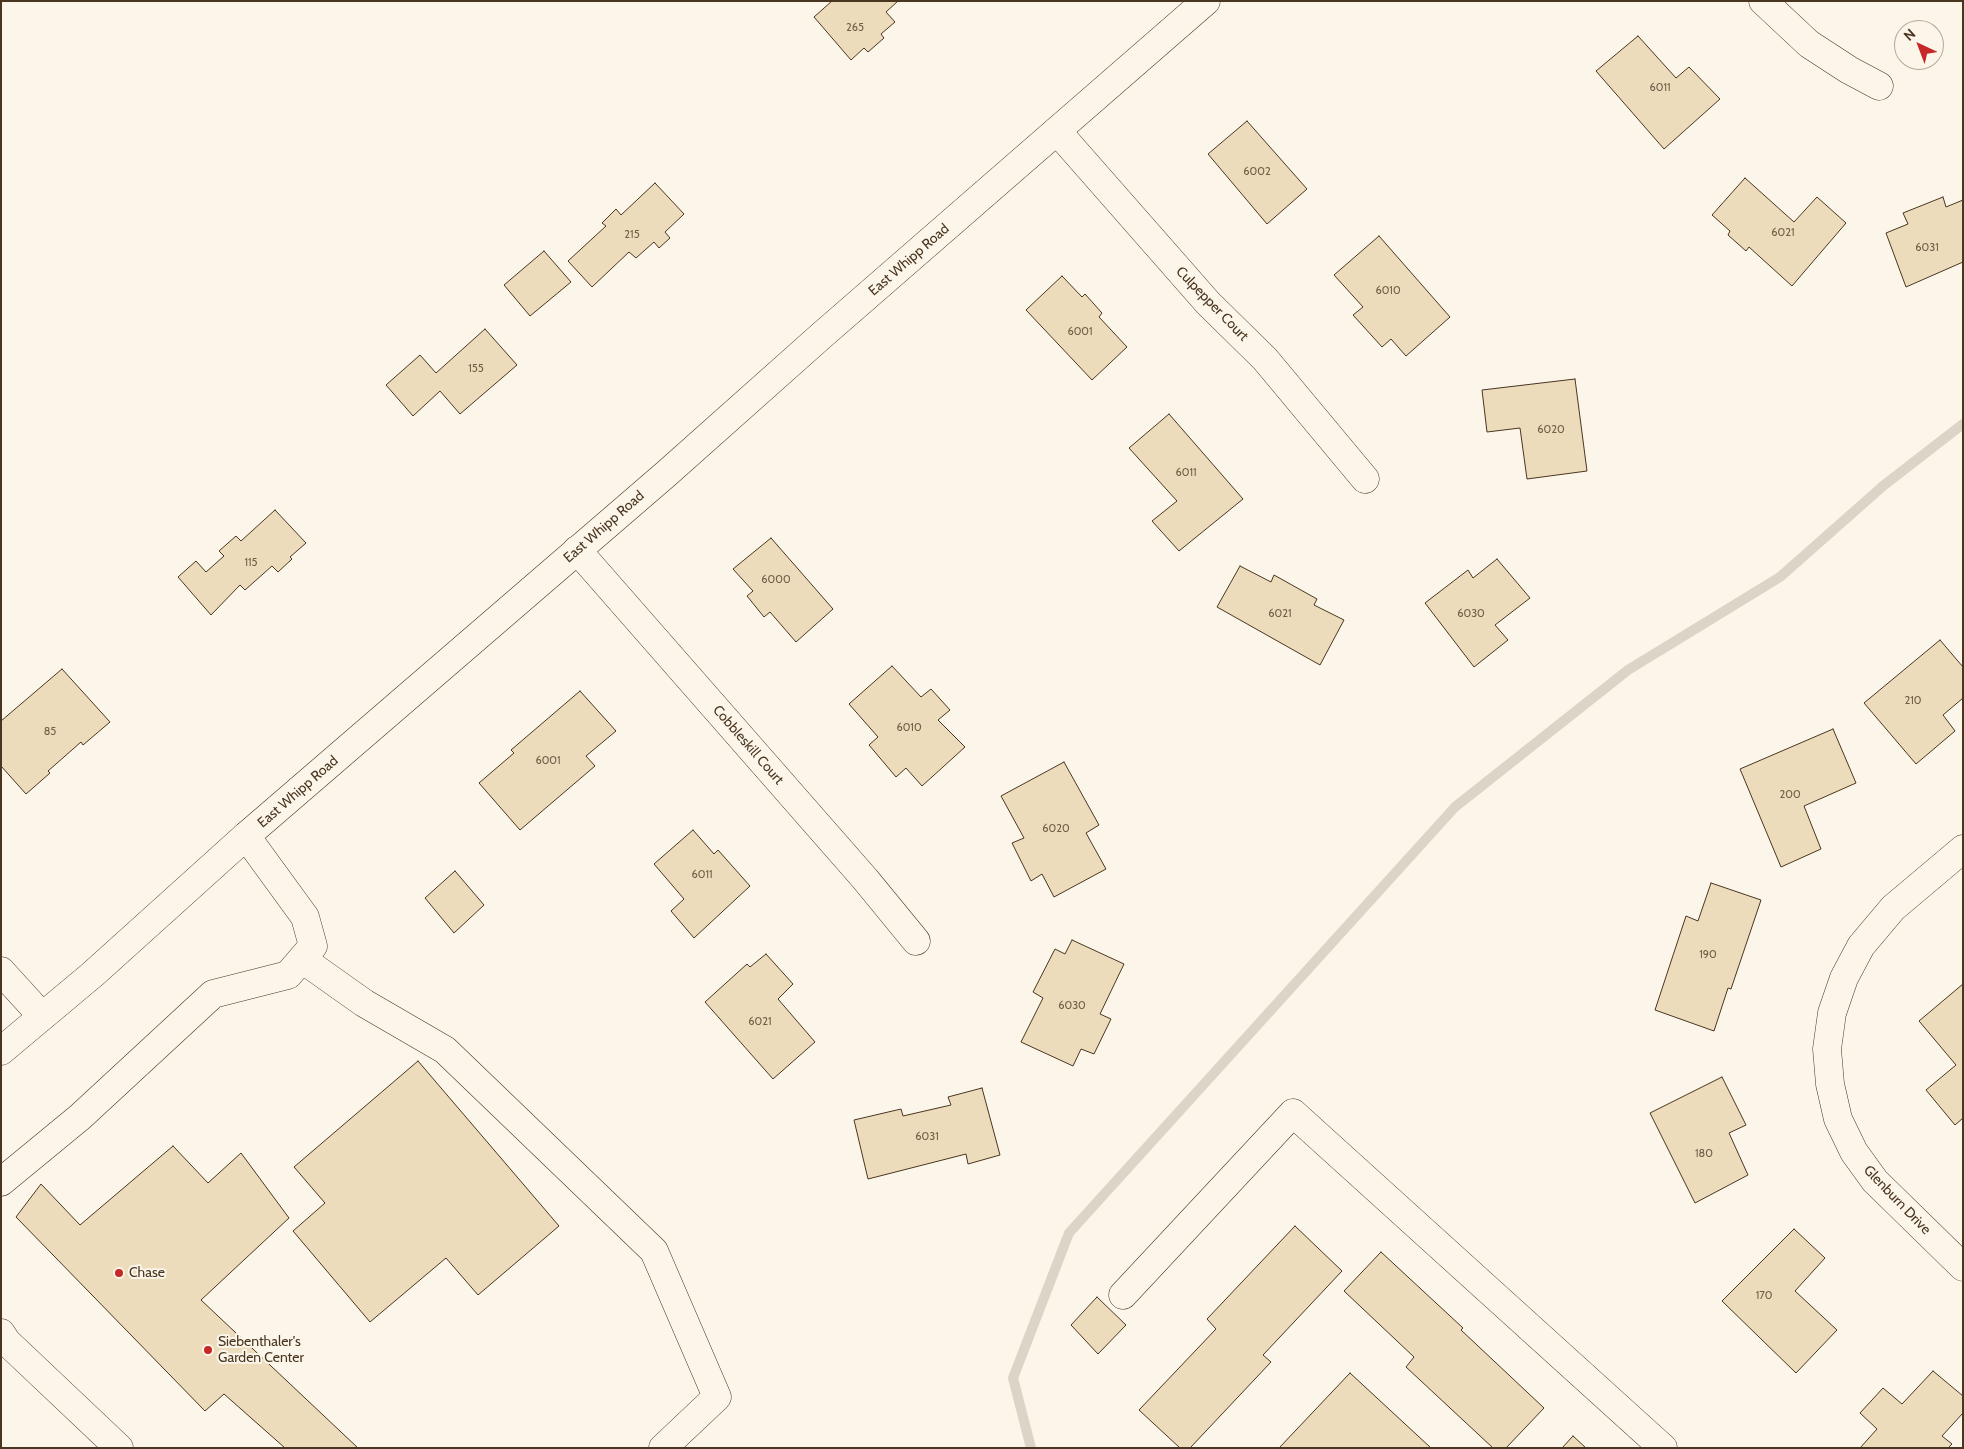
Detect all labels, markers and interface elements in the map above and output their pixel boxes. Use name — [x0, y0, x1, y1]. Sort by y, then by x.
north arrow — [1894, 20, 1944, 70]
house number: 265 — [846, 21, 864, 35]
text: N — [1900, 25, 1919, 45]
house number: 6011 — [1649, 81, 1671, 95]
house number: 6002 — [1243, 165, 1271, 179]
street label: East Whipp Road — [865, 221, 953, 299]
house number: 6021 — [1771, 226, 1795, 240]
house number: 215 — [624, 228, 640, 242]
house number: 6031 — [1915, 241, 1939, 255]
street label: Culpepper Court — [1172, 263, 1252, 345]
house number: 6010 — [1375, 284, 1401, 298]
house number: 6001 — [1067, 325, 1093, 339]
house number: 155 — [468, 362, 484, 376]
house number: 6020 — [1537, 423, 1565, 437]
house number: 6011 — [1175, 466, 1197, 480]
street label: East Whipp Road — [560, 488, 648, 566]
house number: 115 — [244, 556, 258, 570]
house number: 6000 — [761, 573, 791, 587]
house number: 6021 — [1268, 607, 1292, 621]
house number: 6030 — [1457, 607, 1485, 621]
house number: 210 — [1904, 694, 1922, 708]
street label: Cobbleskill Court — [709, 702, 787, 788]
house number: 6010 — [896, 721, 922, 735]
house number: 85 — [44, 725, 56, 739]
street label: East Whipp Road — [254, 753, 342, 831]
house number: 6001 — [535, 754, 561, 768]
house number: 200 — [1779, 788, 1801, 802]
house number: 6020 — [1042, 822, 1070, 836]
house number: 6011 — [691, 868, 713, 882]
house number: 190 — [1699, 948, 1717, 962]
house number: 6030 — [1058, 999, 1086, 1013]
house number: 6021 — [748, 1015, 772, 1029]
house number: 6031 — [915, 1130, 939, 1144]
house number: 180 — [1695, 1147, 1713, 1161]
street label: Glenburn Drive — [1860, 1162, 1934, 1238]
place label: Chase — [129, 1265, 165, 1281]
marker: Chase — [113, 1267, 125, 1279]
house number: 170 — [1756, 1289, 1772, 1303]
place label: Siebenthaler's Garden Center — [218, 1334, 304, 1366]
marker: Siebenthaler's Garden Center — [202, 1344, 214, 1356]

